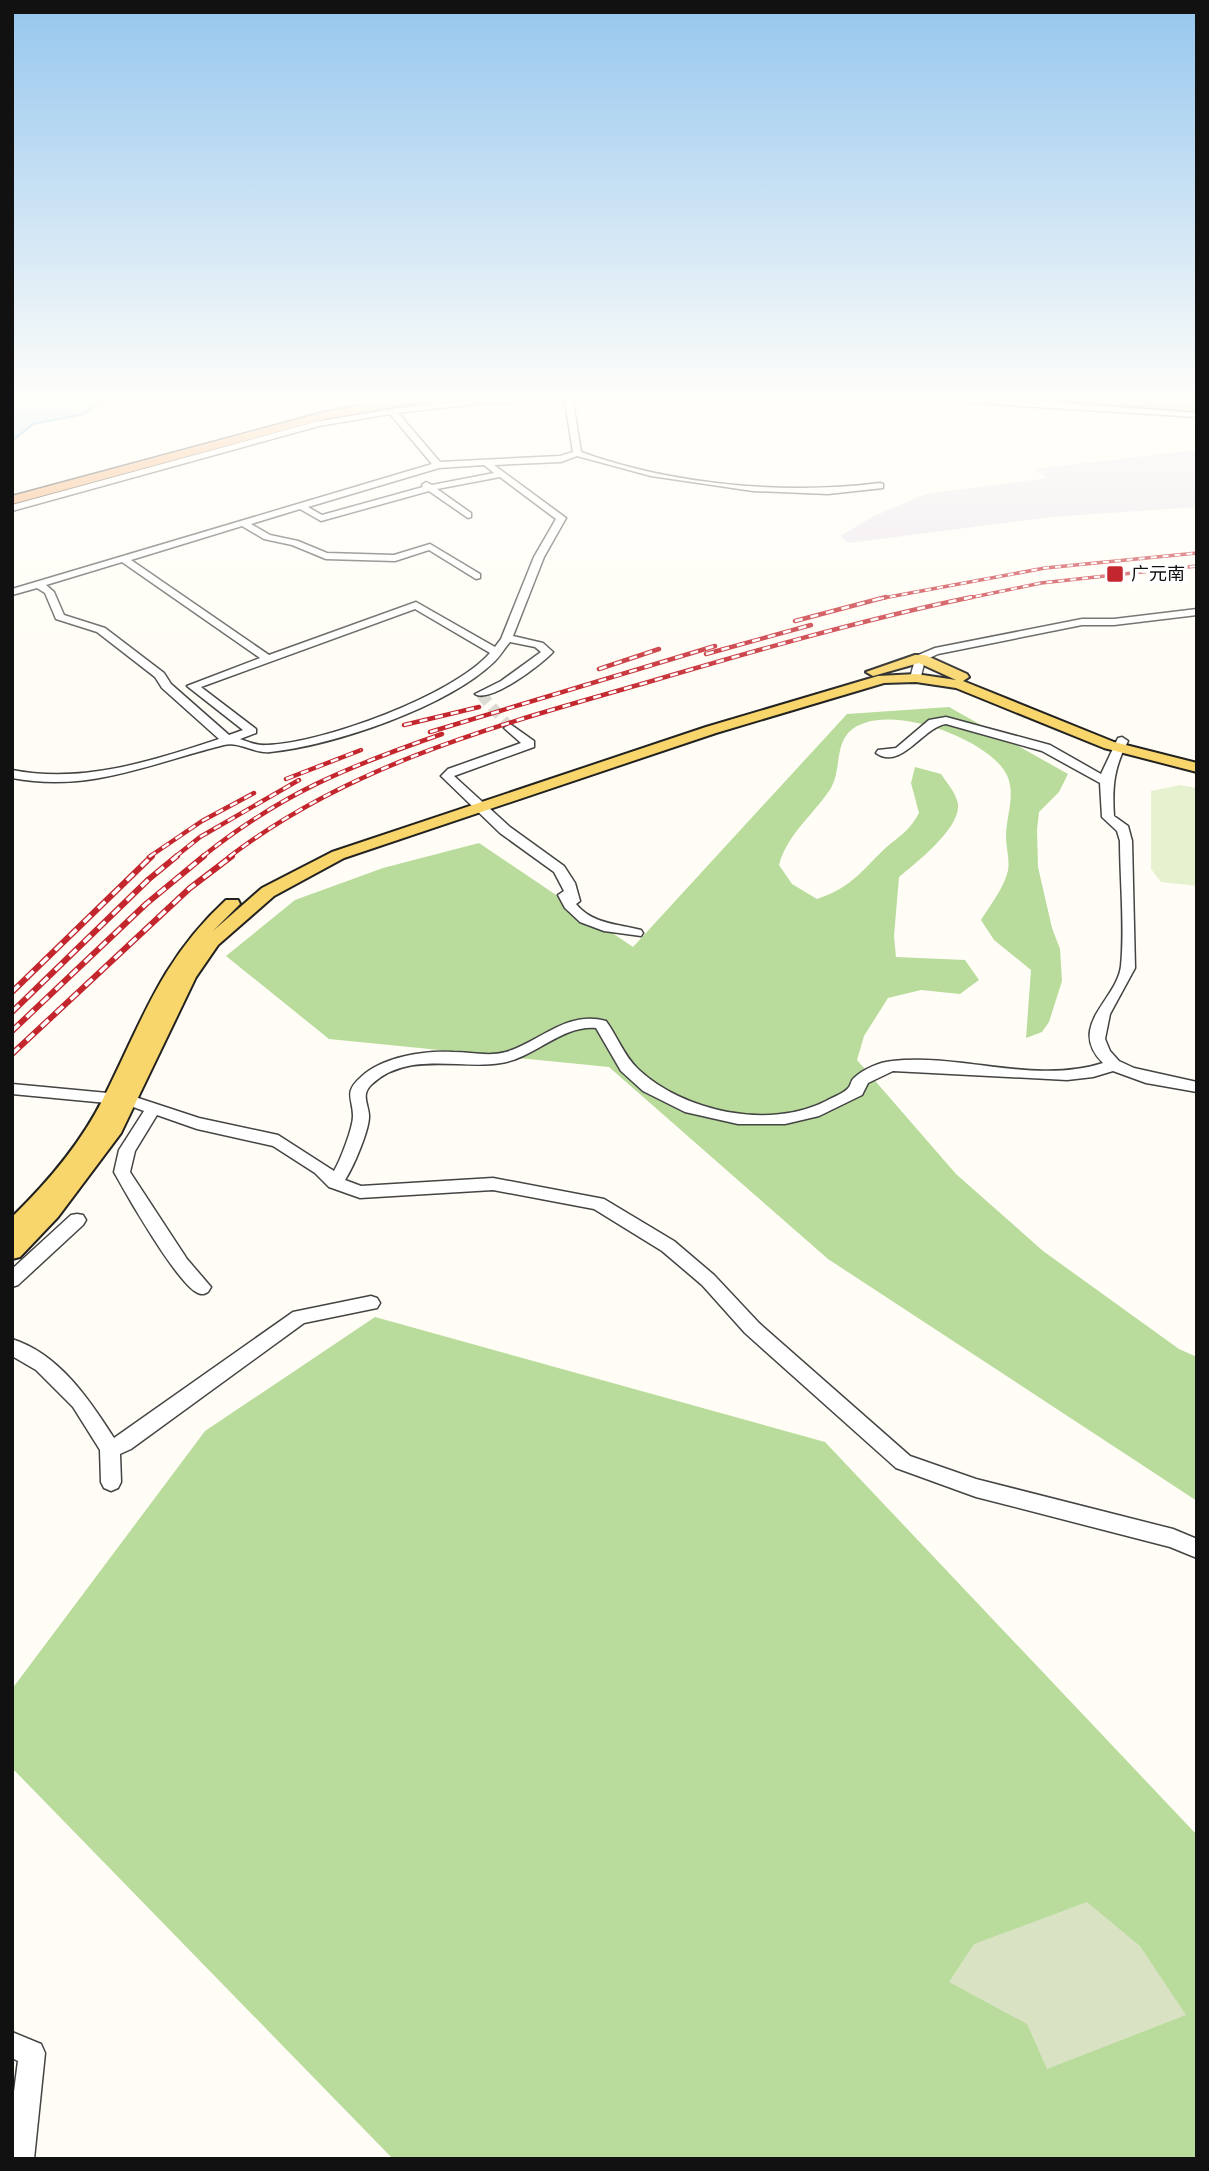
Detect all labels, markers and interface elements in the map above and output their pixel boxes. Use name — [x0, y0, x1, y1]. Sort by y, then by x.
place label: 广元南 — [1131, 562, 1185, 585]
marker: 广元南 — [1105, 564, 1125, 584]

